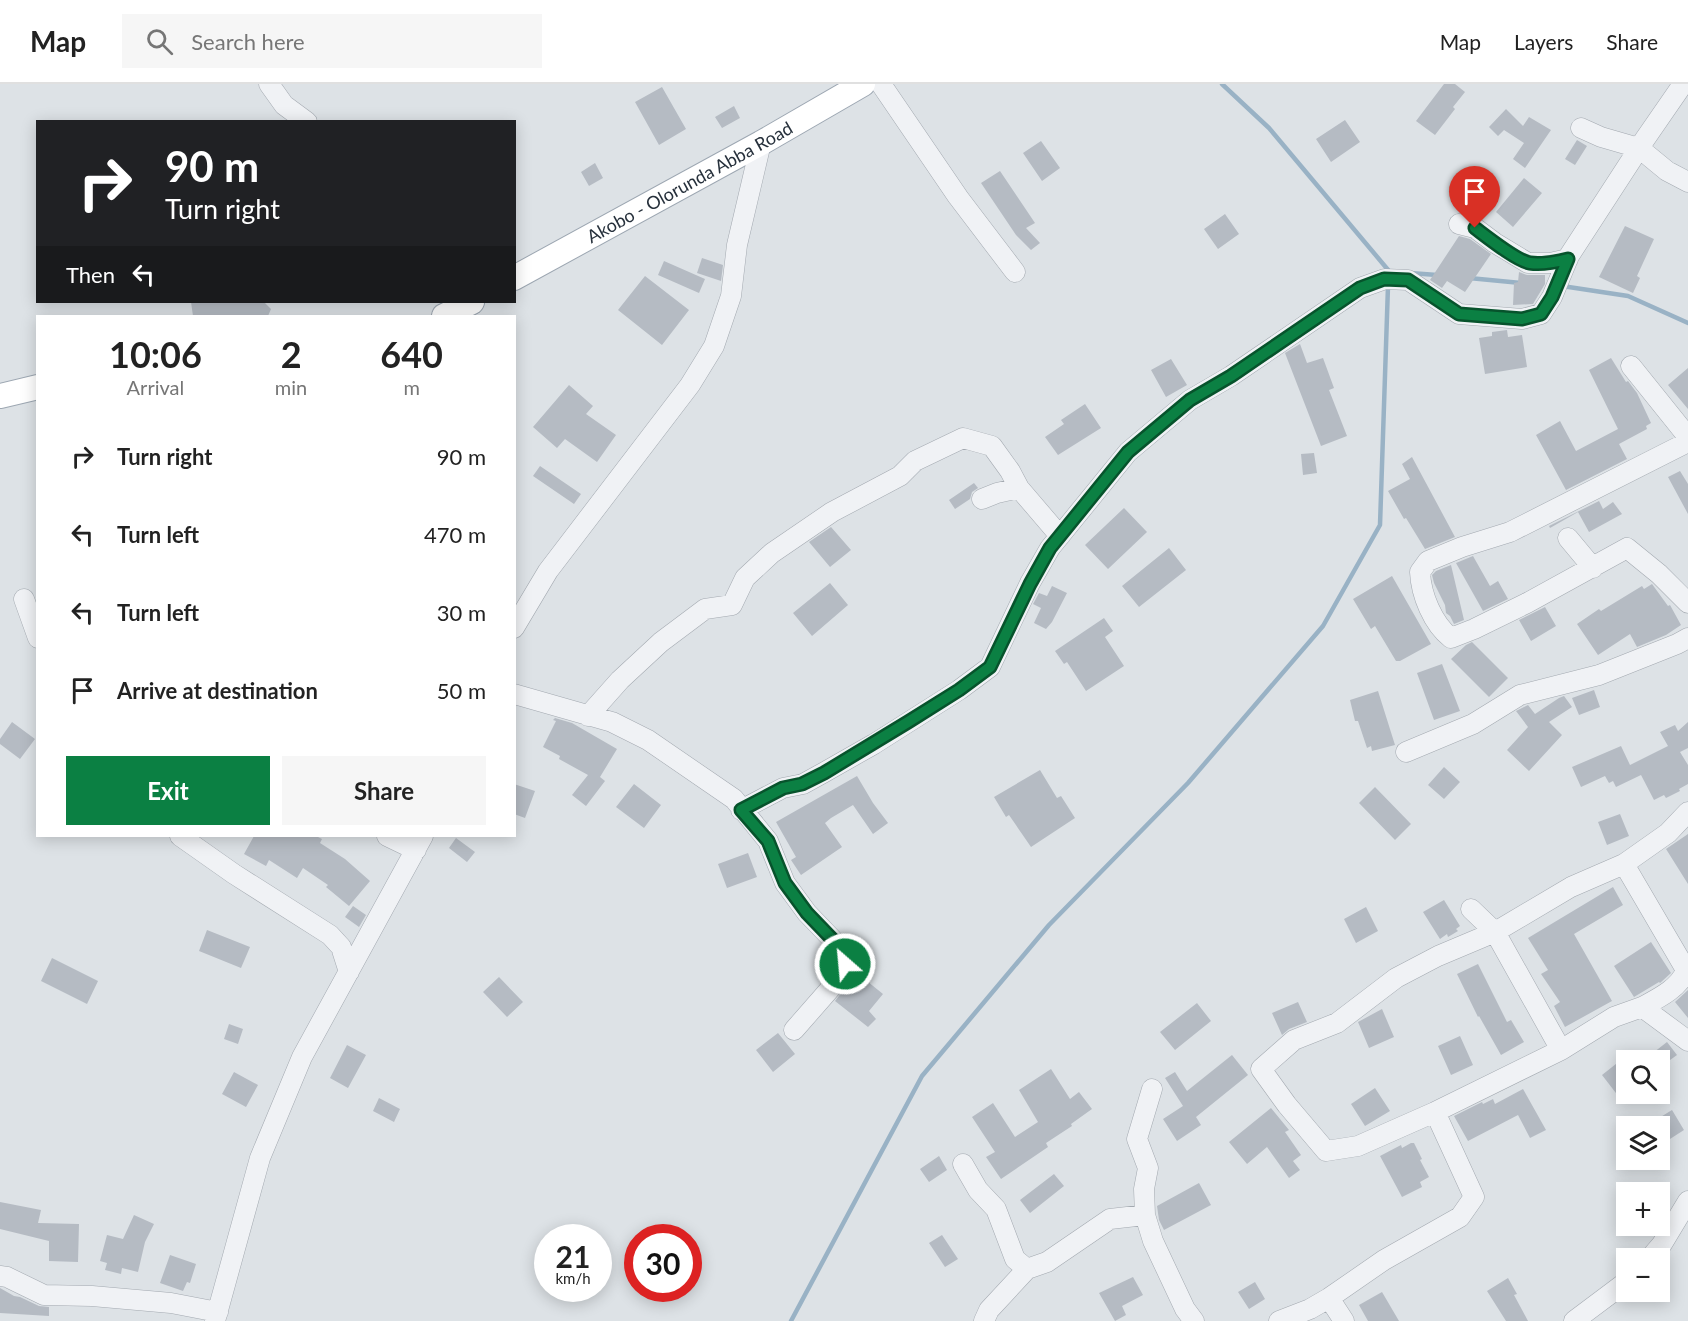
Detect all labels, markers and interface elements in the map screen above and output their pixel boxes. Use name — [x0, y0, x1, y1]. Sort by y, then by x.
search box — [122, 14, 542, 68]
text: Map — [30, 24, 86, 58]
icon: search — [143, 25, 176, 58]
text: Search here — [191, 28, 305, 55]
text: Map — [1440, 29, 1481, 54]
text: Layers — [1514, 29, 1573, 54]
text: Share — [1606, 29, 1658, 54]
street label: Akobo - Olorunda Abba Road — [583, 116, 796, 247]
text: 90 m — [165, 141, 259, 191]
icon: right — [66, 144, 144, 222]
pin — [1449, 166, 1500, 228]
icon: arrive — [1458, 175, 1491, 208]
text: Turn right — [165, 192, 280, 225]
icon: left — [127, 258, 160, 291]
text: Then — [66, 261, 115, 288]
text: 10:06 — [109, 332, 202, 376]
text: 2 — [281, 332, 302, 376]
text: 640 — [380, 332, 443, 376]
text: Arrival — [127, 375, 184, 399]
text: min — [275, 375, 307, 399]
text: m — [403, 375, 420, 399]
icon: right — [66, 440, 99, 473]
text: Turn right — [117, 443, 212, 470]
text: 90 m — [437, 443, 486, 470]
icon: left — [66, 518, 99, 551]
text: Turn left — [117, 521, 199, 548]
text: 470 m — [424, 521, 486, 548]
icon: left — [66, 596, 99, 629]
text: Turn left — [117, 599, 199, 626]
text: 30 m — [437, 599, 486, 626]
icon: arrive — [66, 674, 99, 707]
text: Arrive at destination — [117, 677, 318, 704]
text: 50 m — [437, 677, 486, 704]
button: Exit — [66, 756, 270, 825]
button: Share — [282, 756, 486, 825]
position arrow — [813, 932, 877, 996]
map controls — [1616, 1050, 1670, 1302]
button: search — [1616, 1050, 1670, 1104]
button: layers — [1616, 1116, 1670, 1170]
button: + — [1616, 1182, 1670, 1236]
speed limit sign: 30 — [624, 1224, 702, 1302]
text: 21 — [556, 1238, 590, 1274]
button: − — [1616, 1248, 1670, 1302]
text: km/h — [555, 1269, 591, 1287]

